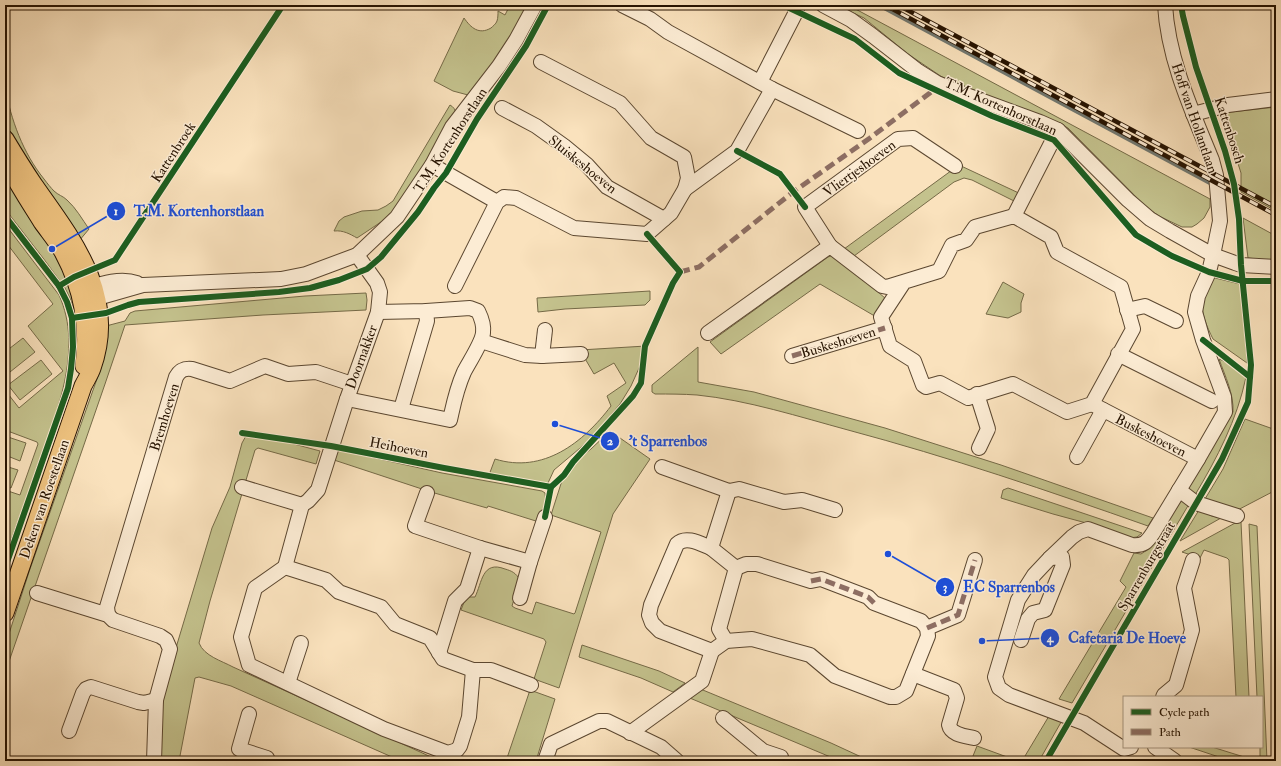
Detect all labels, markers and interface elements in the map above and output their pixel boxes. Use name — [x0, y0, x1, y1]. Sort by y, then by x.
street label: Hoff van Hollantlaan — [1168, 61, 1221, 176]
street label: T.M. Kortenhorstlaan — [942, 74, 1060, 139]
street label: T.M. Kortenhorstlaan — [410, 85, 491, 196]
street label: Kattenbosch — [1211, 95, 1248, 166]
street label: Kattenbroek — [148, 119, 199, 186]
street label: Sluiskeshoeven — [545, 132, 620, 197]
street label: Vliertjeshoeven — [820, 136, 899, 201]
callout: T.M. Kortenhorstlaan — [106, 197, 272, 224]
text: T.M. Kortenhorstlaan — [133, 202, 264, 221]
text: 1 — [114, 204, 118, 219]
street label: Doornakker — [342, 322, 381, 392]
street label: Buskeshoeven — [799, 323, 878, 362]
street label: Bremhoeven — [146, 381, 183, 453]
street label: Buskeshoeven — [1113, 410, 1189, 461]
callout: 't Sparrenbos — [600, 427, 715, 454]
text: 't Sparrenbos — [629, 432, 707, 452]
street label: Heihoeven — [368, 433, 430, 462]
text: 2 — [607, 434, 613, 449]
street label: Deken van Roestellaan — [16, 437, 73, 561]
street label: Sparrenburgstraat — [1114, 518, 1180, 615]
callout: EC Sparrenbos — [935, 573, 1063, 600]
text: EC Sparrenbos — [963, 578, 1055, 598]
text: 3 — [943, 580, 948, 595]
callout: Cafetaria De Hoeve — [1040, 624, 1194, 651]
text: Cafetaria De Hoeve — [1068, 629, 1187, 648]
text: 4 — [1046, 631, 1055, 646]
legend — [1123, 696, 1263, 748]
text: Cycle path — [1159, 705, 1210, 720]
text: Path — [1159, 725, 1182, 740]

